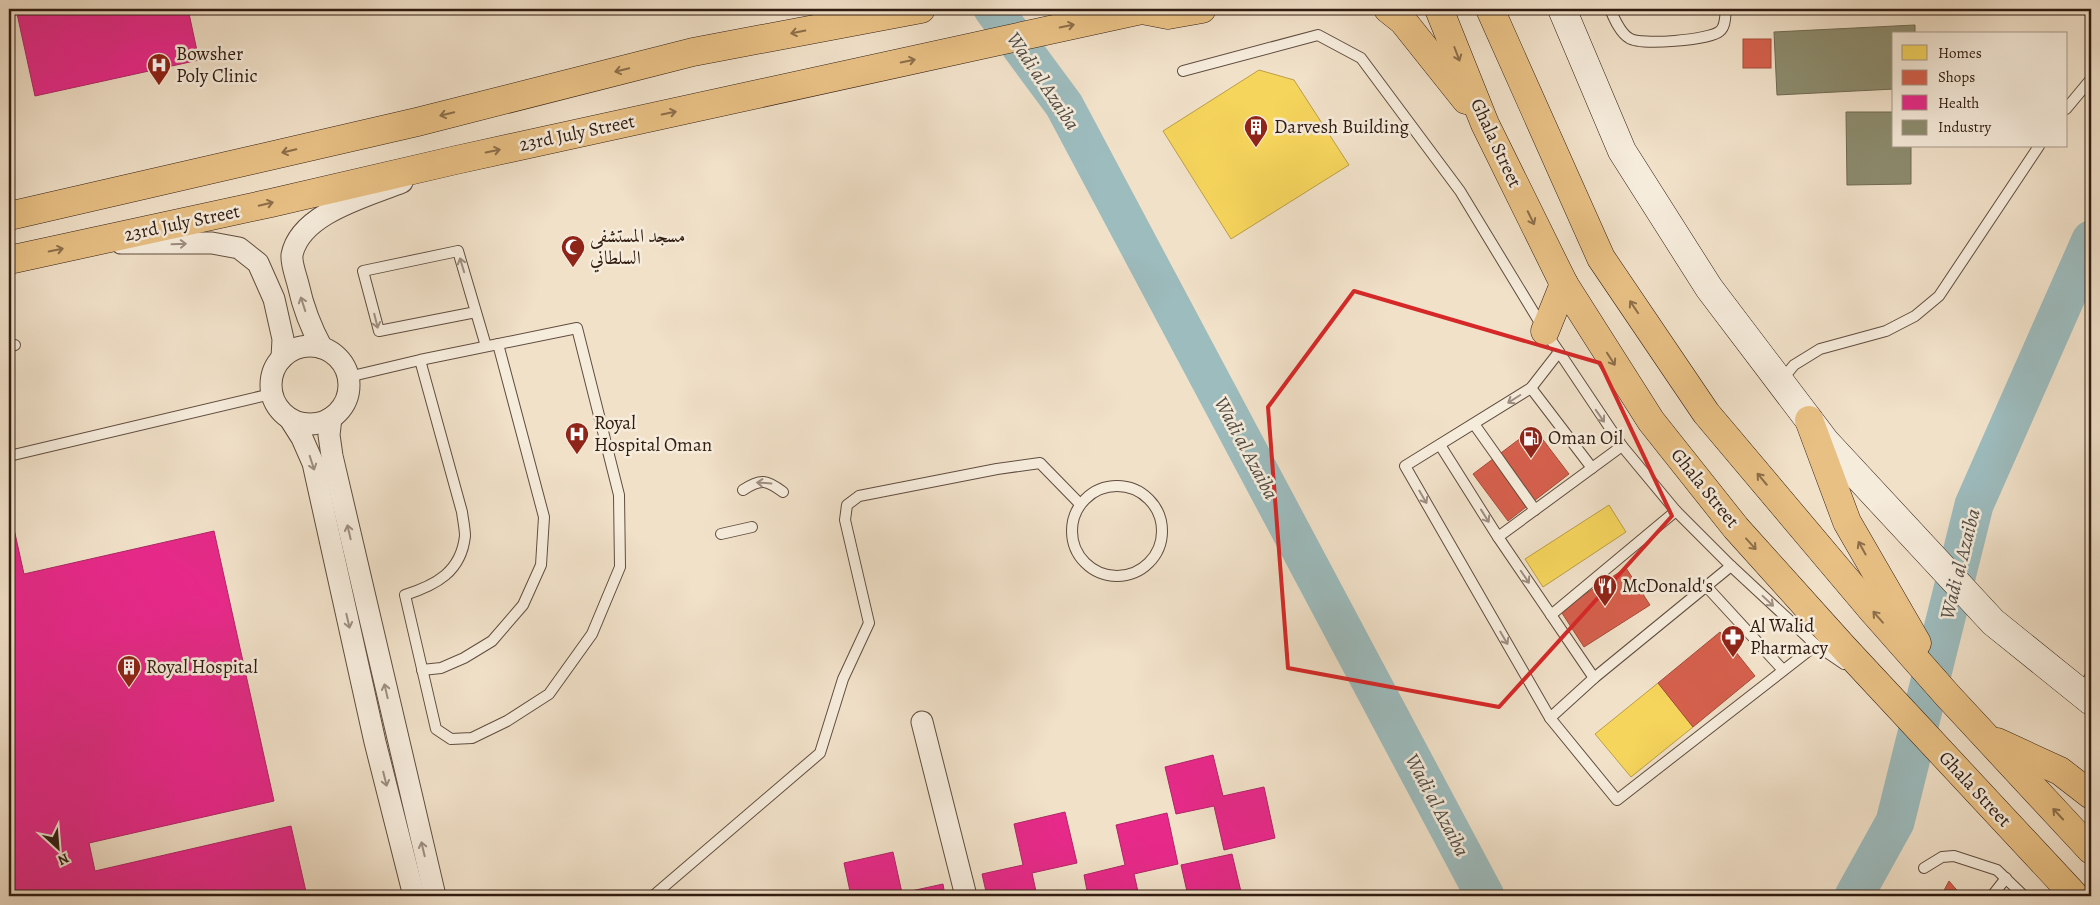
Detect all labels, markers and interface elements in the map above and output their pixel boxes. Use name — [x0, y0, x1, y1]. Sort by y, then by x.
one-way arrow — [1058, 21, 1074, 30]
water label: Wadi al Azaiba — [1000, 27, 1086, 135]
one-way arrow — [790, 28, 806, 38]
legend — [1892, 32, 2068, 148]
place label: Bowsher Poly Clinic — [176, 41, 258, 89]
text: Homes — [1938, 43, 1982, 63]
one-way arrow — [1453, 46, 1462, 61]
hospital icon: Bowsher Poly Clinic — [146, 52, 172, 86]
one-way arrow — [900, 56, 916, 65]
one-way arrow — [614, 66, 630, 75]
text: Shops — [1938, 67, 1975, 87]
text: Health — [1938, 93, 1979, 113]
street label: Ghala Street — [1464, 94, 1528, 192]
street label: 23rd July Street — [517, 108, 637, 158]
one-way arrow — [660, 108, 676, 117]
one-way arrow — [440, 110, 456, 119]
building icon: Darvesh Building — [1243, 114, 1269, 148]
place label: Darvesh Building — [1274, 114, 1410, 140]
text: Industry — [1938, 117, 1992, 137]
one-way arrow — [484, 146, 500, 156]
one-way arrow — [282, 147, 298, 156]
street label: 23rd July Street — [122, 198, 242, 248]
one-way arrow — [258, 199, 274, 208]
one-way arrow — [1527, 210, 1536, 225]
place label: مسجد المستشفى السلطاني — [590, 223, 685, 273]
mosque icon: مسجد المستشفى السلطاني — [560, 234, 586, 268]
one-way arrow — [171, 239, 187, 249]
one-way arrow — [48, 245, 64, 254]
one-way arrow — [456, 258, 466, 274]
one-way arrow — [298, 296, 308, 312]
one-way arrow — [1629, 300, 1639, 314]
one-way arrow — [372, 312, 381, 328]
one-way arrow — [1606, 352, 1617, 366]
water label: Wadi al Azaiba — [1208, 392, 1284, 504]
one-way arrow — [1507, 394, 1521, 404]
one-way arrow — [1595, 409, 1605, 423]
place label: Royal Hospital Oman — [594, 410, 712, 458]
hospital icon: Royal Hospital Oman — [564, 421, 590, 455]
fuel station icon: Oman Oil — [1518, 425, 1544, 459]
place label: Oman Oil — [1548, 425, 1623, 451]
street label: Ghala Street — [1665, 443, 1745, 533]
one-way arrow — [308, 454, 317, 470]
one-way arrow — [1756, 473, 1767, 486]
one-way arrow — [756, 479, 772, 488]
one-way arrow — [1418, 489, 1428, 504]
water label: Wadi al Azaiba — [1933, 506, 1987, 622]
one-way arrow — [1480, 508, 1490, 522]
one-way arrow — [344, 525, 353, 541]
one-way arrow — [1746, 538, 1757, 551]
one-way arrow — [1857, 540, 1867, 555]
one-way arrow — [1520, 570, 1530, 584]
restaurant icon: McDonald's — [1592, 573, 1618, 607]
place label: McDonald's — [1622, 573, 1713, 599]
one-way arrow — [1761, 594, 1774, 606]
one-way arrow — [1872, 610, 1884, 623]
one-way arrow — [344, 613, 353, 629]
place label: Al Walid Pharmacy — [1749, 613, 1828, 661]
pharmacy icon: Al Walid Pharmacy — [1720, 624, 1746, 658]
one-way arrow — [1499, 630, 1509, 645]
building icon: Royal Hospital — [116, 654, 142, 688]
place label: Royal Hospital — [146, 654, 258, 680]
one-way arrow — [381, 683, 390, 699]
street label: Ghala Street — [1933, 745, 2017, 833]
water label: Wadi al Azaiba — [1399, 749, 1475, 861]
one-way arrow — [381, 771, 390, 787]
one-way arrow — [2052, 808, 2064, 821]
north arrow — [32, 822, 82, 872]
one-way arrow — [418, 841, 427, 857]
text: N — [55, 848, 72, 870]

